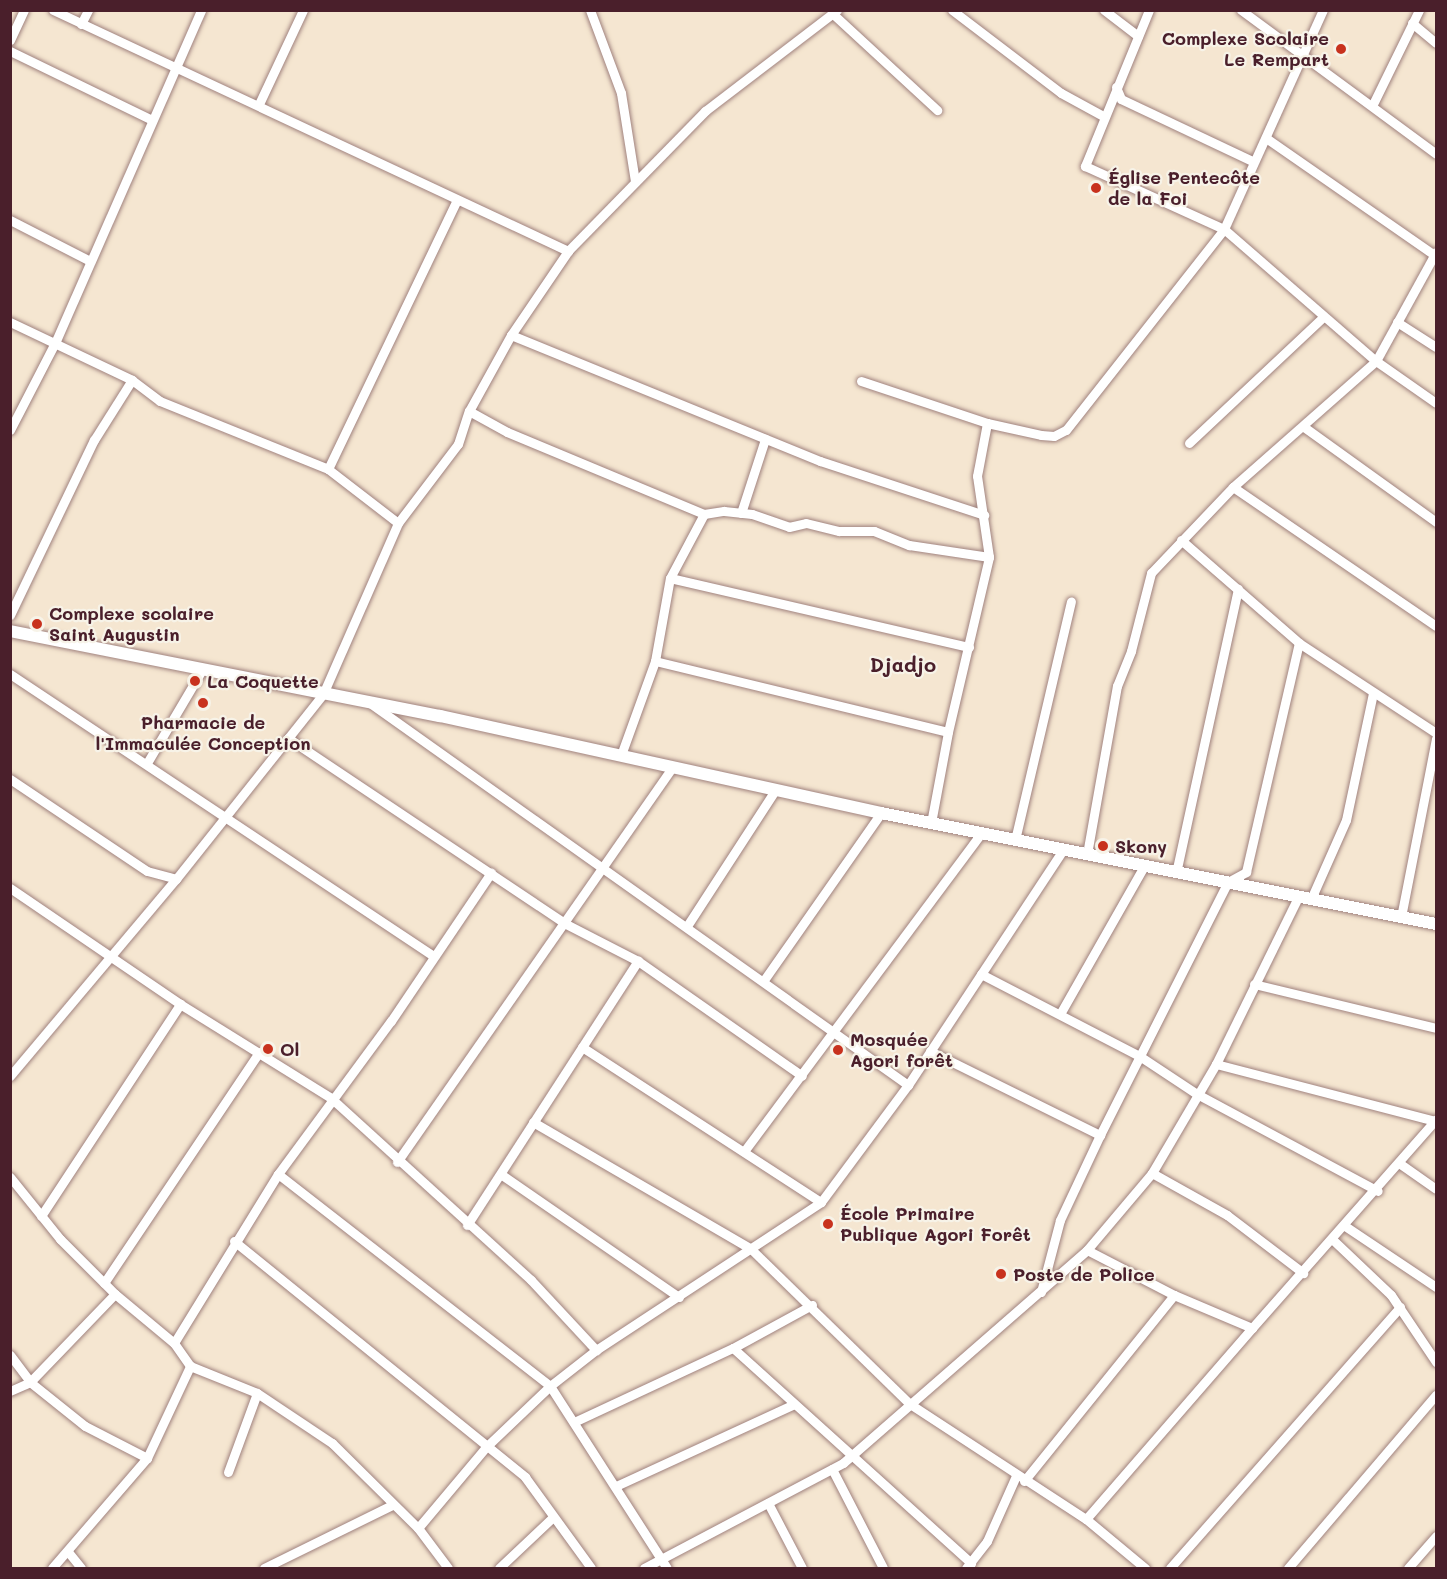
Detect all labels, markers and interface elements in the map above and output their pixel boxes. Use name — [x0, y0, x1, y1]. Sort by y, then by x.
place label: Complexe Scolaire Le Rempart — [1162, 28, 1329, 70]
marker: Complexe Scolaire Le Rempart — [1334, 42, 1348, 56]
place label: Église Pentecôte de la Foi — [1108, 167, 1260, 210]
marker: Église Pentecôte de la Foi — [1089, 181, 1103, 195]
place label: Complexe scolaire Saint Augustin — [49, 603, 214, 646]
marker: Complexe scolaire Saint Augustin — [30, 617, 44, 631]
district label: Djadjo — [870, 652, 936, 676]
place label: La Coquette — [207, 670, 319, 692]
marker: La Coquette — [188, 674, 202, 688]
marker: Pharmacie de l'Immaculée Conception — [196, 696, 210, 710]
place label: Pharmacie de l'Immaculée Conception — [95, 712, 311, 754]
place label: Skony — [1115, 835, 1167, 857]
marker: Skony — [1096, 839, 1110, 853]
place label: Mosquée Agori forêt — [850, 1029, 953, 1072]
place label: Ol — [280, 1038, 299, 1060]
marker: Ol — [261, 1042, 275, 1056]
marker: Mosquée Agori forêt — [831, 1043, 845, 1057]
place label: École Primaire Publique Agori Forêt — [840, 1203, 1031, 1246]
marker: École Primaire Publique Agori Forêt — [821, 1217, 835, 1231]
place label: Poste de Police — [1013, 1263, 1155, 1285]
marker: Poste de Police — [994, 1267, 1008, 1281]

